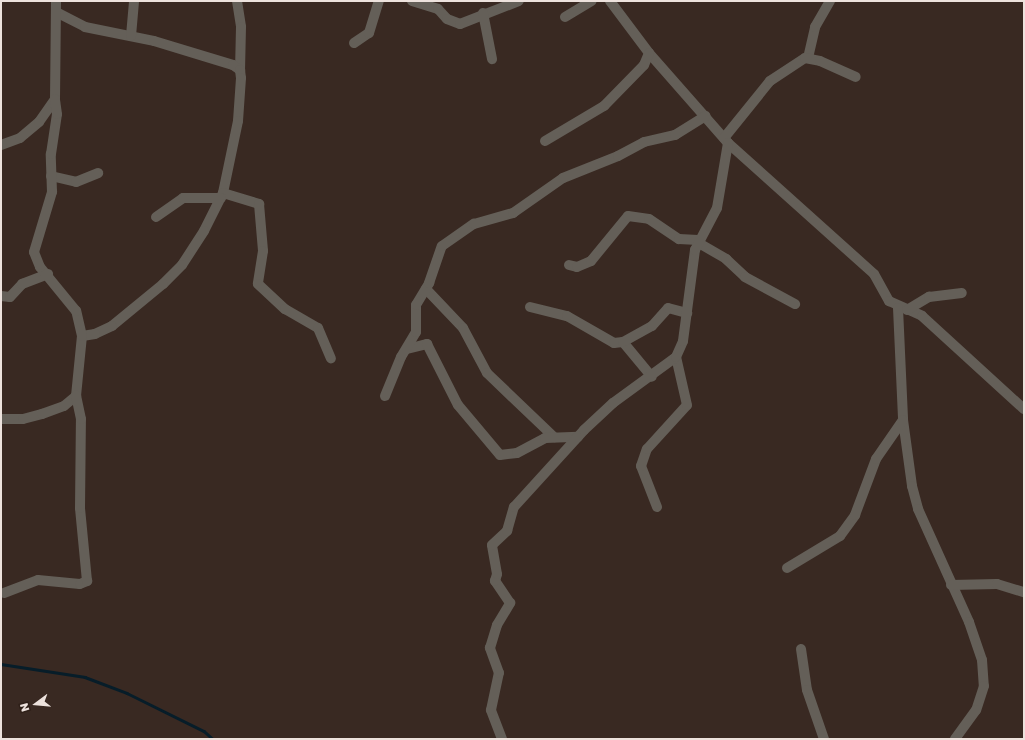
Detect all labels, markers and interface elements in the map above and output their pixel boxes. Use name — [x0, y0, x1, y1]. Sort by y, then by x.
north arrow — [16, 684, 56, 724]
text: N — [17, 702, 31, 713]

